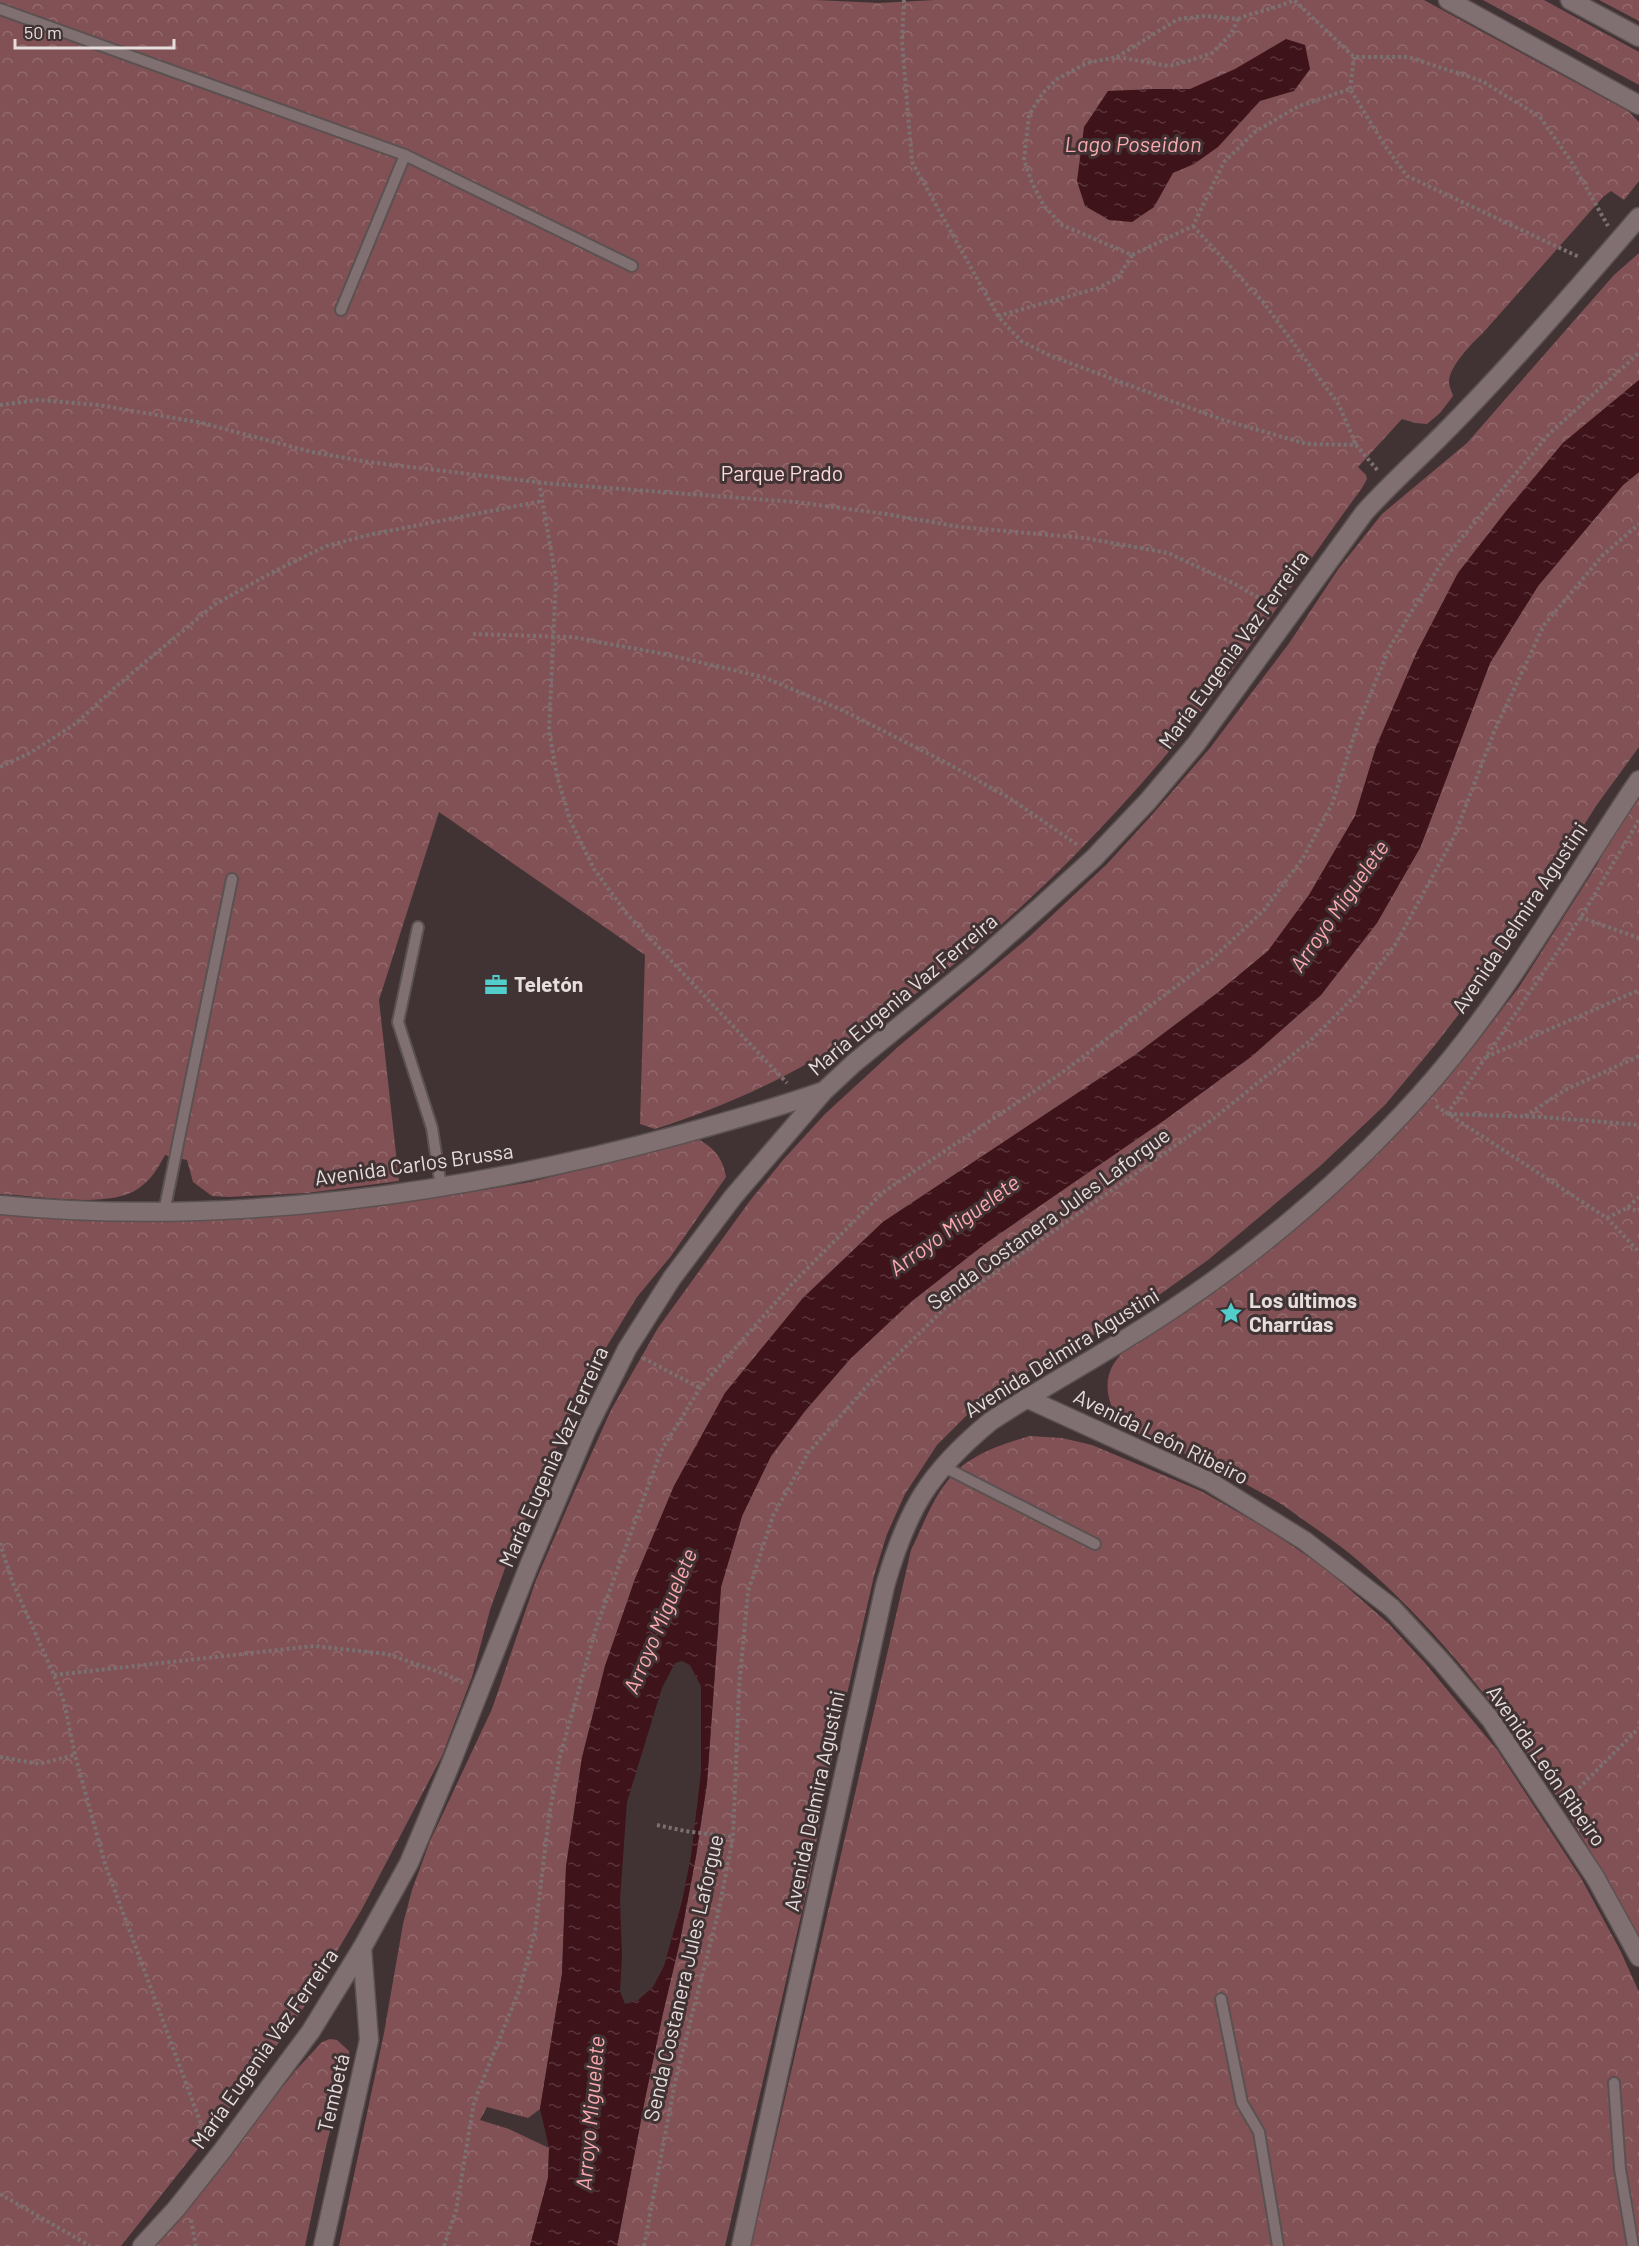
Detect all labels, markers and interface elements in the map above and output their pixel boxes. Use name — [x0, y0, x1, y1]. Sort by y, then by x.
scale bar — [15, 12, 174, 50]
text: 50 m — [24, 21, 62, 43]
water label: Lago Poseidon — [1065, 130, 1201, 156]
park label: Parque Prado — [721, 460, 843, 485]
street label: María Eugenia Vaz Ferreira — [1153, 545, 1313, 753]
street label: Avenida Delmira Agustini — [1446, 817, 1592, 1017]
water label: Arroyo Miguelete — [1283, 835, 1393, 976]
street label: María Eugenia Vaz Ferreira — [803, 908, 1002, 1080]
place label: Teletón — [514, 971, 583, 996]
office icon: Teletón — [483, 972, 509, 998]
street label: Senda Costanera Jules Laforgue — [922, 1121, 1174, 1314]
street label: Avenida Carlos Brussa — [313, 1137, 515, 1190]
water label: Arroyo Miguelete — [883, 1168, 1024, 1280]
street label: Avenida Delmira Agustini — [959, 1282, 1163, 1422]
place label: Los últimos Charrúas — [1249, 1287, 1357, 1336]
place icon: Los últimos Charrúas — [1218, 1300, 1244, 1326]
street label: María Eugenia Vaz Ferreira — [493, 1342, 613, 1571]
street label: Avenida León Ribeiro — [1070, 1383, 1253, 1489]
water label: Arroyo Miguelete — [617, 1544, 701, 1697]
street label: Avenida León Ribeiro — [1482, 1680, 1612, 1851]
street label: Avenida Delmira Agustini — [778, 1688, 849, 1913]
street label: Senda Costanera Jules Laforgue — [637, 1832, 728, 2124]
street label: María Eugenia Vaz Ferreira — [185, 1943, 342, 2153]
water label: Arroyo Miguelete — [569, 2035, 609, 2191]
street label: Tembetá — [311, 2051, 354, 2134]

